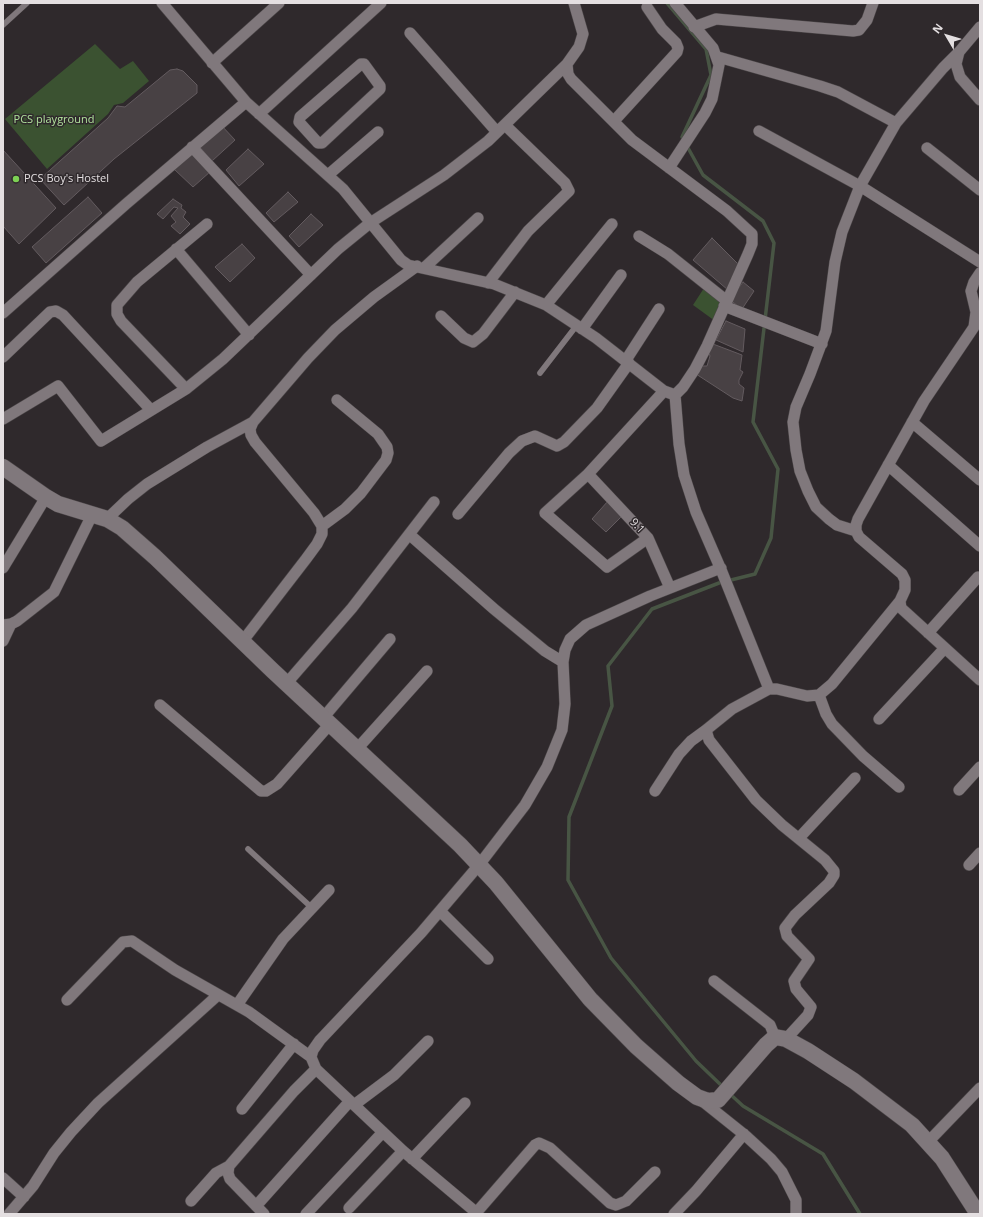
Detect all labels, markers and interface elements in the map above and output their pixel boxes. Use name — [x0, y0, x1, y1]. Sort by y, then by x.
north arrow — [927, 16, 967, 56]
text: N — [928, 20, 946, 36]
park label: PCS playground — [14, 113, 94, 127]
place label: PCS Boy's Hostel — [24, 172, 109, 186]
marker: PCS Boy's Hostel — [11, 174, 21, 184]
street label: 9.1 — [627, 516, 647, 536]

